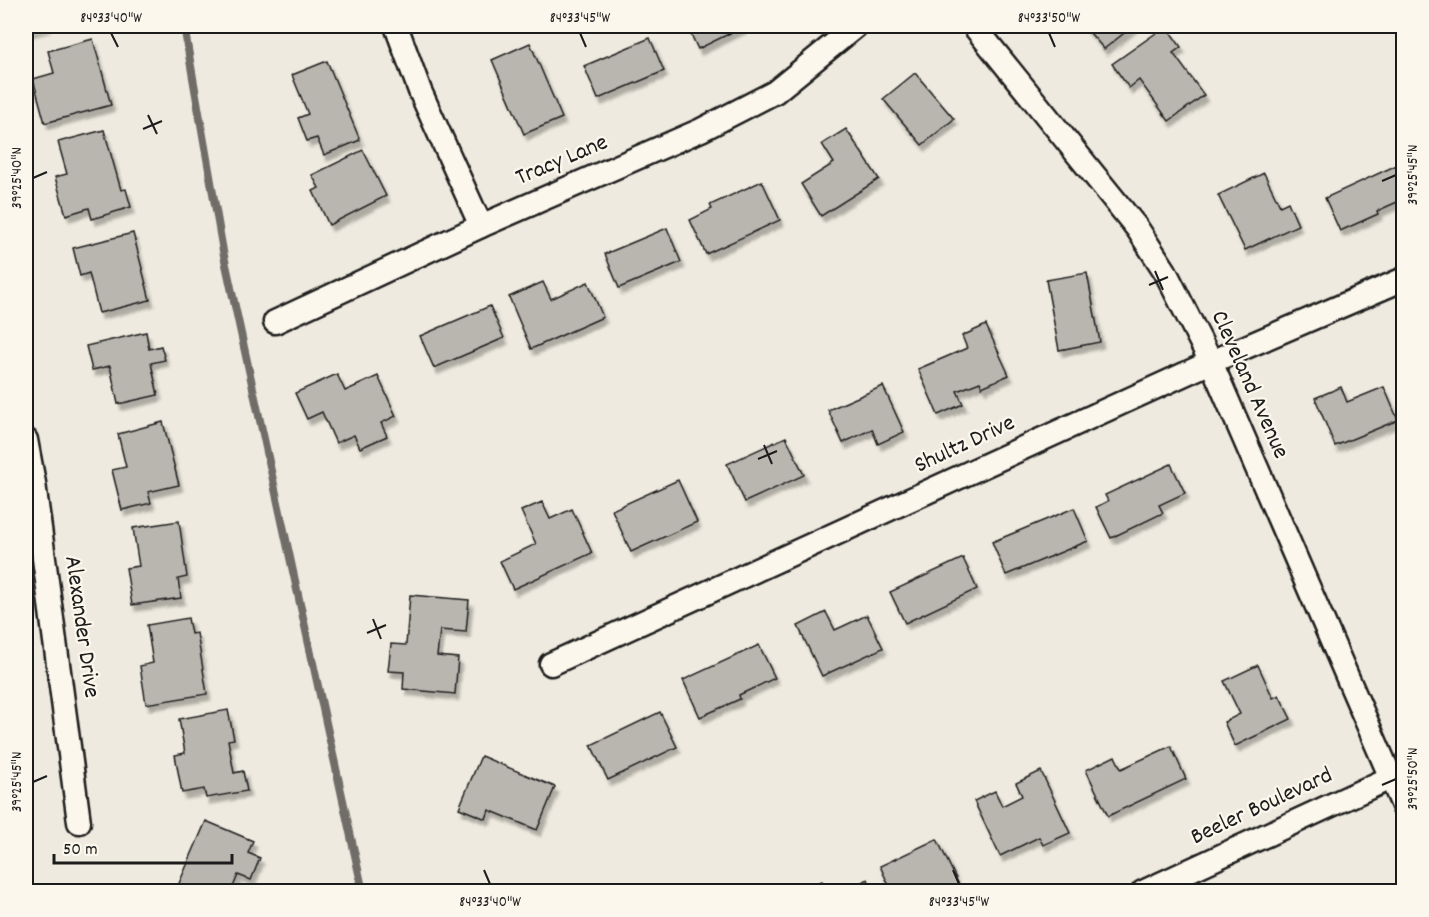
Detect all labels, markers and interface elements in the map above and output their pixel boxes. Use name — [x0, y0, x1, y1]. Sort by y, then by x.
text: 84°33'40"W — [80, 8, 142, 30]
text: 84°33'45"W — [550, 8, 611, 30]
text: 84°33'50"W — [1018, 8, 1081, 30]
street label: Tracy Lane — [511, 126, 613, 196]
text: 39°25'45"N — [1403, 145, 1425, 205]
text: 39°25'40"N — [7, 147, 29, 209]
street label: Cleveland Avenue — [1201, 305, 1297, 465]
street label: Shultz Drive — [909, 407, 1021, 483]
street label: Alexander Drive — [54, 554, 108, 700]
text: 39°25'50"N — [1403, 748, 1425, 810]
text: 39°25'45"N — [7, 752, 29, 812]
street label: Beeler Boulevard — [1185, 759, 1339, 855]
scale bar — [54, 827, 232, 865]
text: 50 m — [63, 838, 98, 863]
text: 84°33'40"W — [459, 892, 521, 914]
text: 84°33'45"W — [929, 892, 990, 914]

